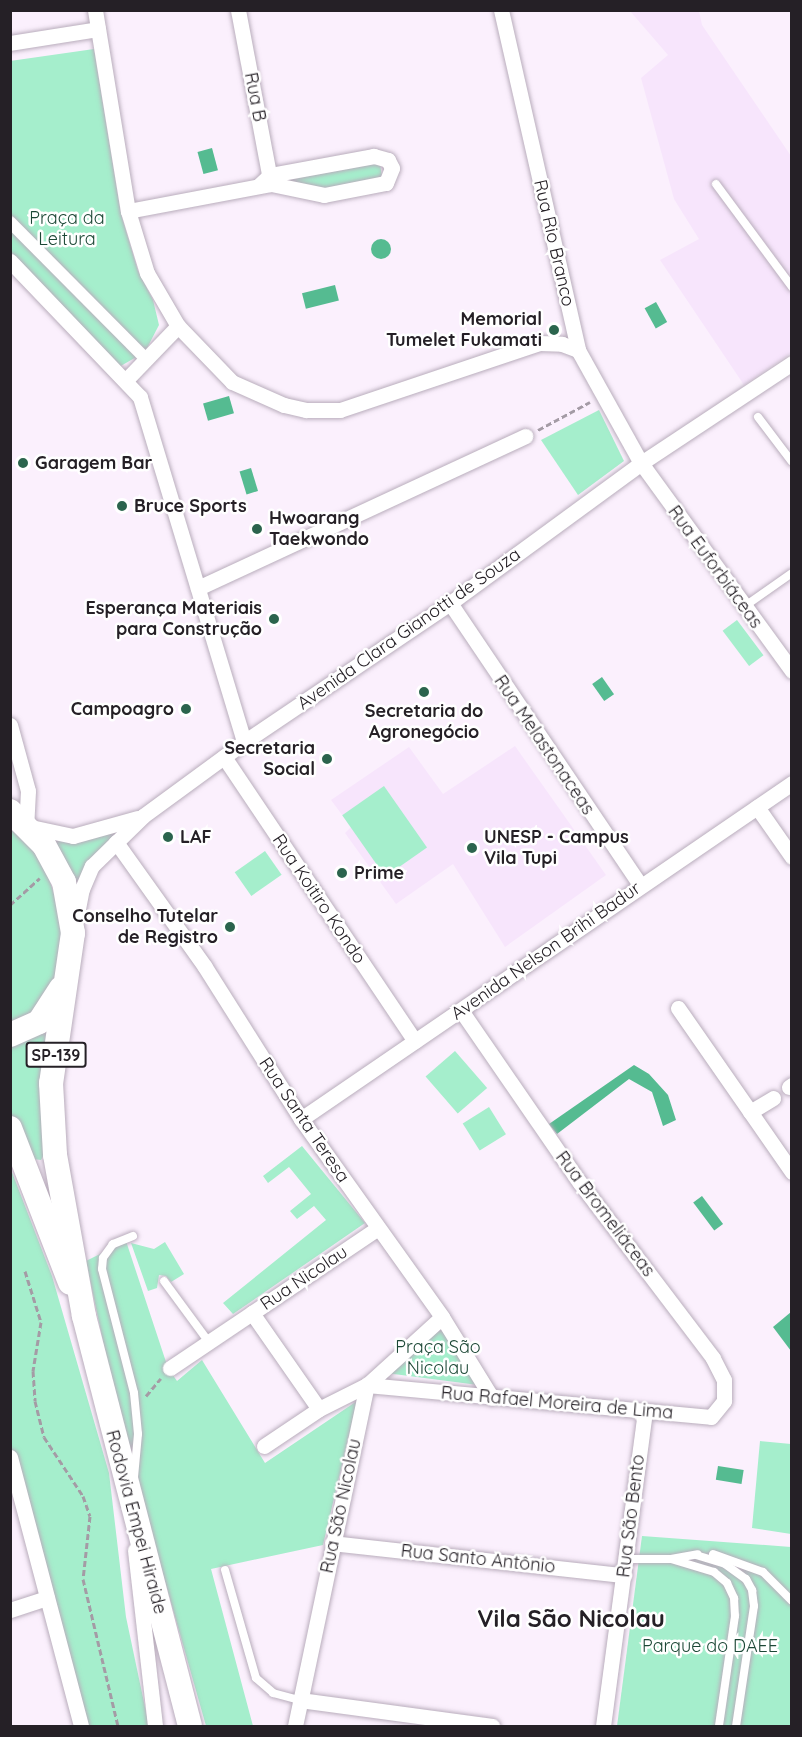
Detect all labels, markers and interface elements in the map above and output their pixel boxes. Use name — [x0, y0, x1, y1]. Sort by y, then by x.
street label: Rua B — [240, 71, 270, 123]
street label: Rua Rio Branco — [529, 177, 579, 309]
park label: Praça da Leitura — [29, 208, 105, 250]
place label: Memorial Tumelet Fukamati — [386, 309, 542, 352]
marker: Memorial Tumelet Fukamati — [547, 323, 561, 337]
place label: Garagem Bar — [35, 452, 152, 474]
marker: Garagem Bar — [16, 456, 30, 470]
place label: Bruce Sports — [134, 495, 247, 517]
marker: Bruce Sports — [115, 499, 129, 513]
street label: Rua Euforbiáceas — [663, 501, 767, 633]
place label: Hwoarang Taekwondo — [269, 508, 369, 550]
marker: Hwoarang Taekwondo — [250, 522, 264, 536]
street label: Avenida Clara Gianotti de Souza — [293, 543, 525, 715]
place label: Esperança Materiais para Construção — [86, 598, 262, 640]
marker: Esperança Materiais para Construção — [267, 612, 281, 626]
street label: Rua Melastonaceas — [489, 671, 599, 819]
marker: Secretaria do Agronegócio — [417, 685, 431, 699]
place label: Campoagro — [71, 698, 174, 720]
place label: Secretaria do Agronegócio — [365, 701, 483, 744]
marker: Campoagro — [179, 702, 193, 716]
place label: Secretaria Social — [224, 738, 315, 780]
marker: Secretaria Social — [320, 752, 334, 766]
place label: LAF — [180, 826, 212, 848]
place label: UNESP - Campus Vila Tupi — [484, 827, 629, 870]
marker: LAF — [161, 830, 175, 844]
street label: Rua Koitiro Kondo — [268, 830, 370, 968]
marker: UNESP - Campus Vila Tupi — [465, 841, 479, 855]
place label: Prime — [354, 862, 404, 884]
marker: Prime — [335, 866, 349, 880]
street label: Avenida Nelson Brihi Badur — [447, 877, 645, 1025]
place label: Conselho Tutelar de Registro — [72, 906, 218, 948]
marker: Conselho Tutelar de Registro — [223, 920, 237, 934]
road number: SP-139 — [25, 1042, 88, 1068]
street label: Rua Santa Teresa — [254, 1053, 354, 1187]
street label: Rua Bromeliáceas — [551, 1147, 659, 1281]
street label: Rua Nicolau — [256, 1241, 352, 1315]
park label: Praça São Nicolau — [395, 1337, 481, 1380]
street label: Rua Rafael Moreira de Lima — [440, 1382, 674, 1424]
street label: Rodovia Empei Hiraide — [101, 1428, 171, 1616]
street label: Rua São Nicolau — [316, 1437, 366, 1575]
street label: Rua São Bento — [613, 1453, 649, 1579]
street label: Rua Santo Antônio — [400, 1540, 556, 1578]
district label: Vila São Nicolau — [477, 1605, 665, 1633]
park label: Parque do DAEE — [642, 1635, 778, 1657]

